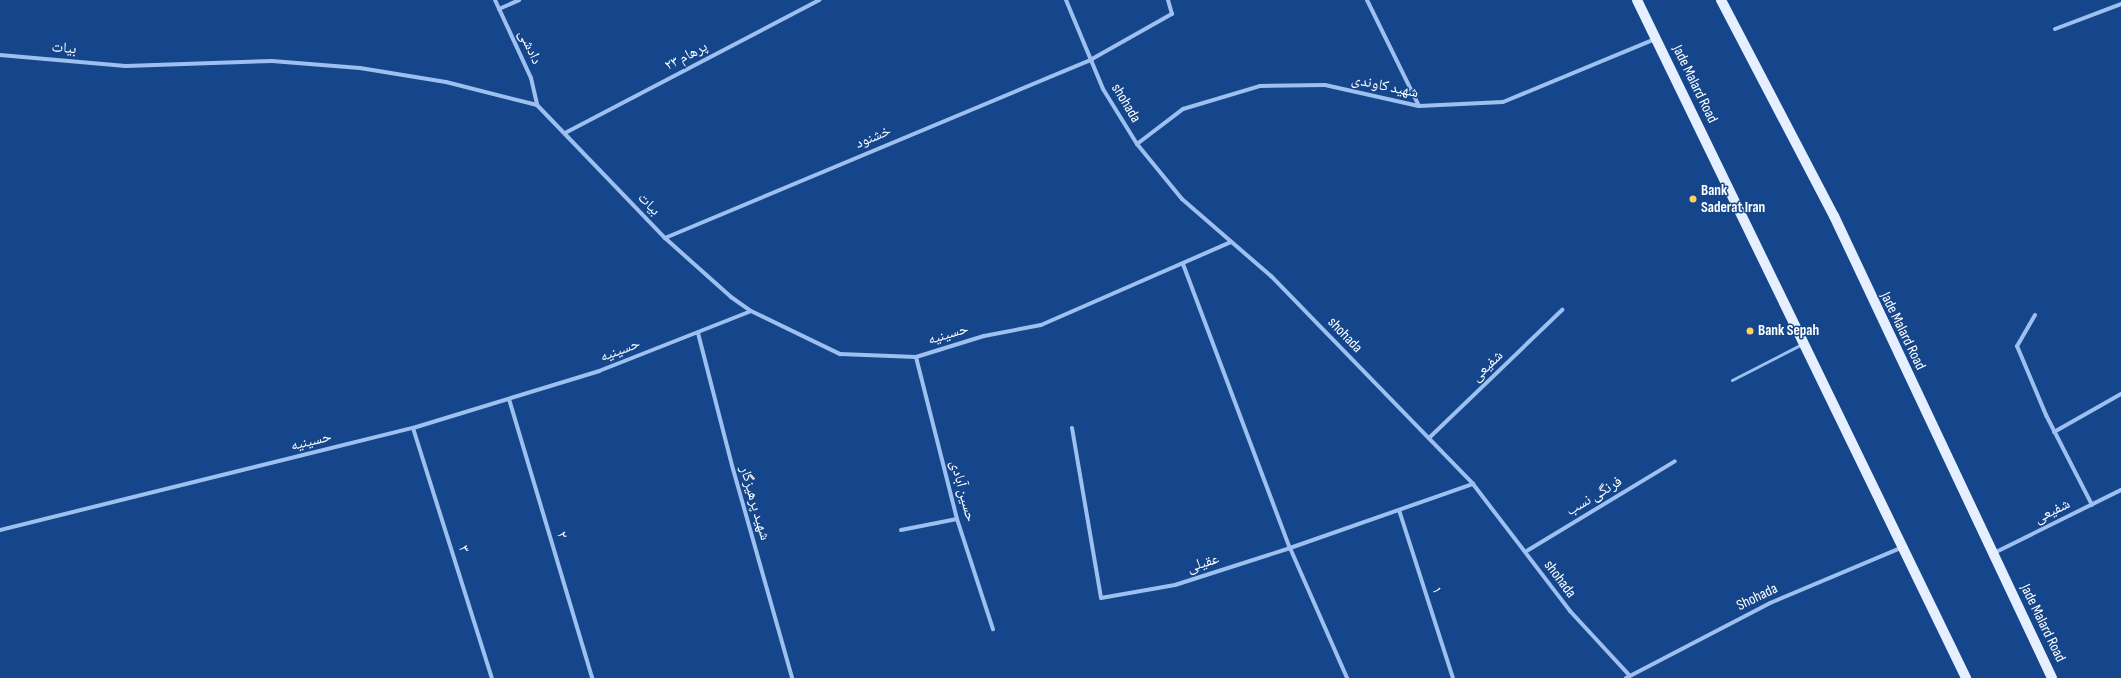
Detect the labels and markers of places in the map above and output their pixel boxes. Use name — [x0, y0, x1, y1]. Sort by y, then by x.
place label: Bank Saderat Iran — [1701, 181, 1765, 216]
marker: Bank Saderat Iran — [1688, 194, 1698, 204]
place label: Bank Sepah — [1758, 322, 1819, 340]
marker: Bank Sepah — [1745, 326, 1755, 336]

